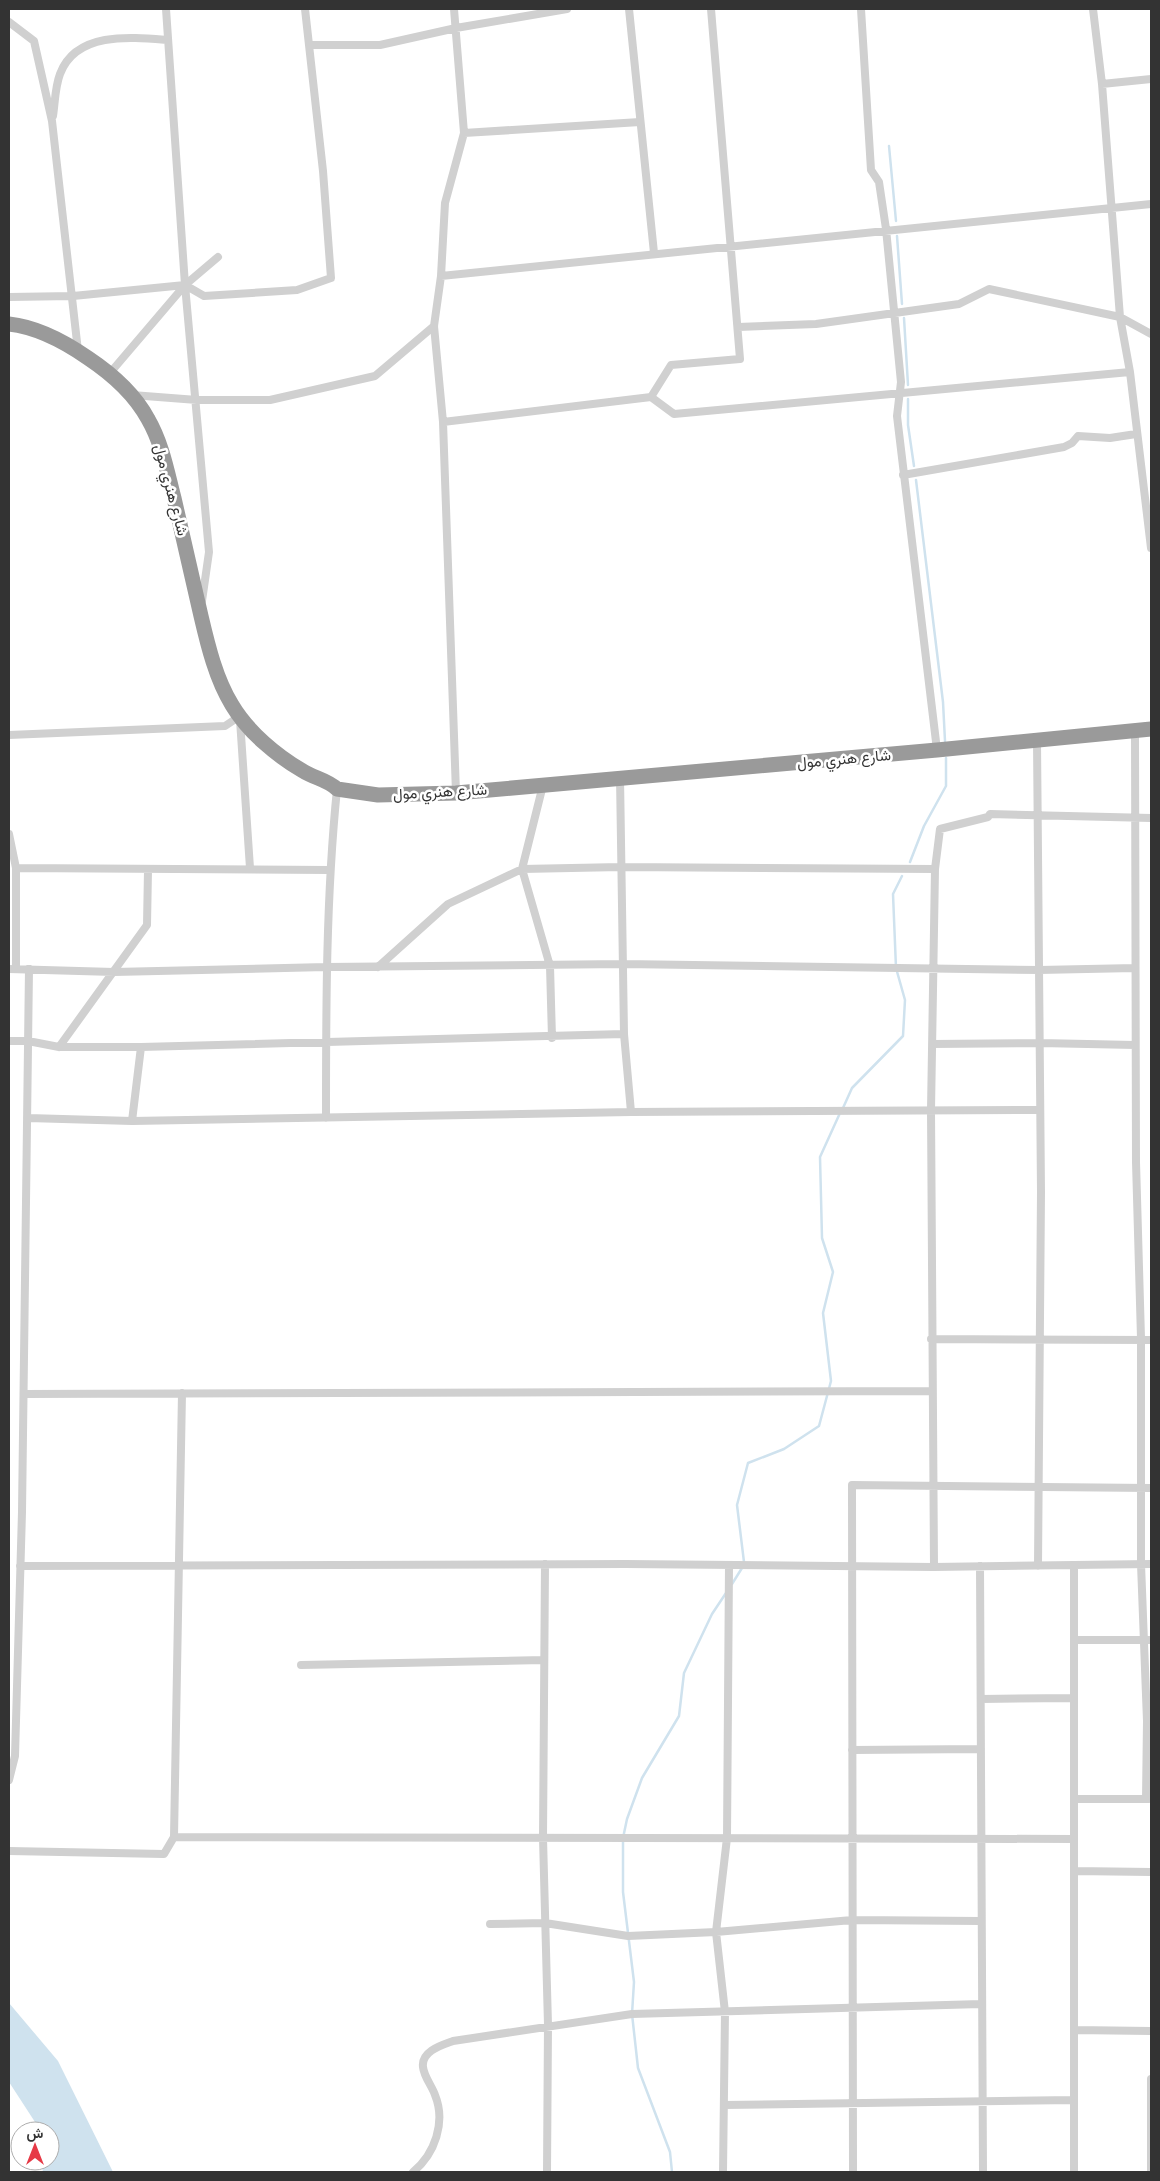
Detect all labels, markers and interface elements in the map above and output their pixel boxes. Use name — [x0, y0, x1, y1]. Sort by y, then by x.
street label: شارع هنري مول — [146, 442, 193, 539]
street label: شارع هنري مول — [796, 745, 892, 776]
street label: شارع هنري مول — [393, 780, 488, 807]
north arrow — [10, 2121, 60, 2171]
text: ش — [27, 2124, 44, 2143]

